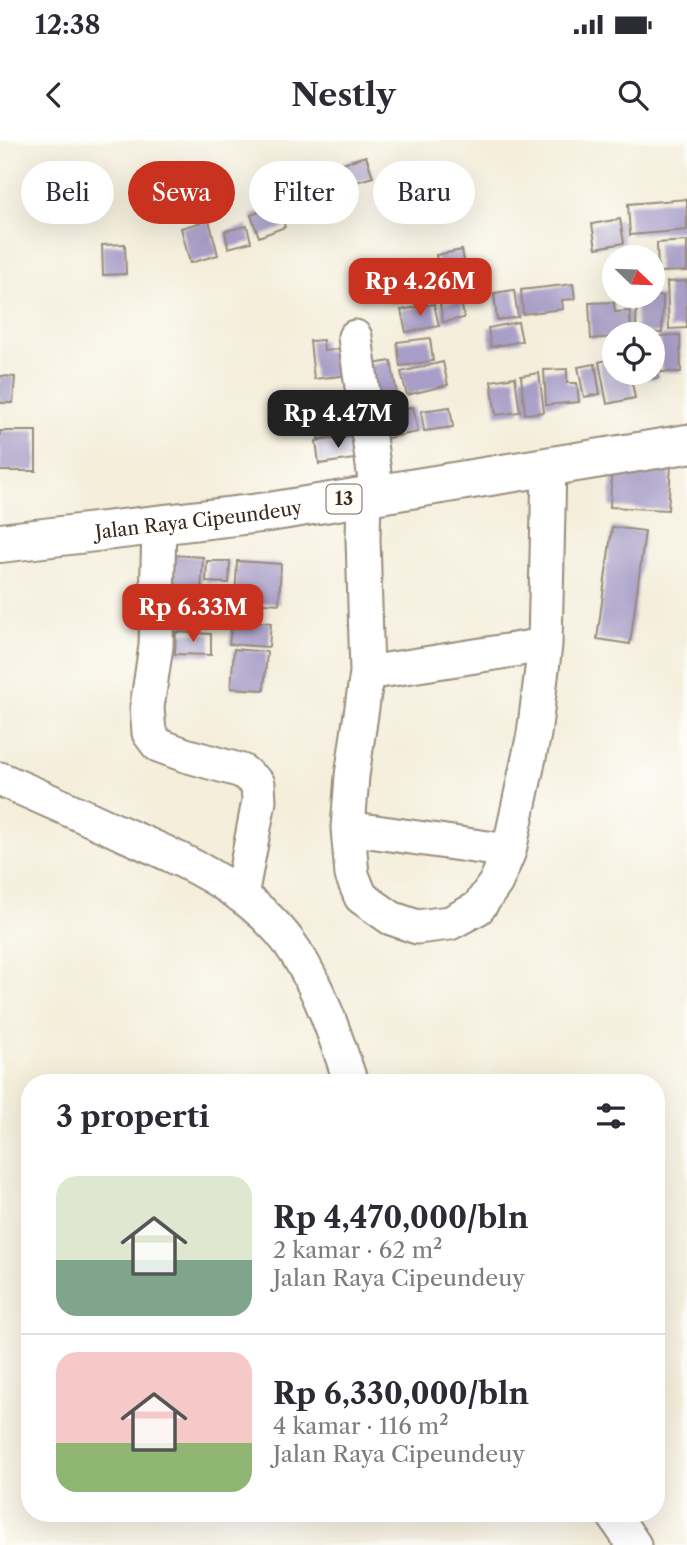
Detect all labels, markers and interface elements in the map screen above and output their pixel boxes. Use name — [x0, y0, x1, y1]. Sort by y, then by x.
text: 12:38 — [35, 9, 100, 41]
text: Nestly — [291, 75, 396, 114]
icon: back — [35, 76, 73, 114]
icon: search — [614, 76, 652, 114]
chip: Beli — [21, 161, 114, 224]
chip: Sewa — [128, 161, 235, 224]
chip: Filter — [249, 161, 359, 224]
chip: Baru — [373, 161, 475, 224]
north arrow — [602, 245, 665, 308]
map controls — [602, 245, 665, 385]
pin: Rp 4.26M — [348, 258, 492, 318]
text: Rp 4.26M — [365, 267, 475, 295]
button: locate — [602, 322, 665, 385]
pin: Rp 4.47M — [266, 390, 410, 450]
text: Rp 4.47M — [284, 399, 392, 427]
road number: 13 — [326, 484, 362, 514]
street label: Jalan Raya Cipeundeuy — [91, 496, 304, 544]
pin: Rp 6.33M — [121, 584, 265, 644]
text: Rp 6.33M — [138, 593, 248, 621]
icon: filters — [592, 1097, 630, 1135]
text: 3 properti — [56, 1098, 209, 1135]
text: Rp 4,470,000/bln — [273, 1199, 529, 1236]
icon: home — [112, 1204, 196, 1288]
text: 2 kamar · 62 m² — [273, 1236, 442, 1264]
text: Jalan Raya Cipeundeuy — [273, 1264, 525, 1292]
text: Rp 6,330,000/bln — [273, 1375, 529, 1412]
icon: home — [112, 1380, 196, 1464]
text: 4 kamar · 116 m² — [273, 1412, 449, 1440]
text: Jalan Raya Cipeundeuy — [273, 1440, 525, 1468]

